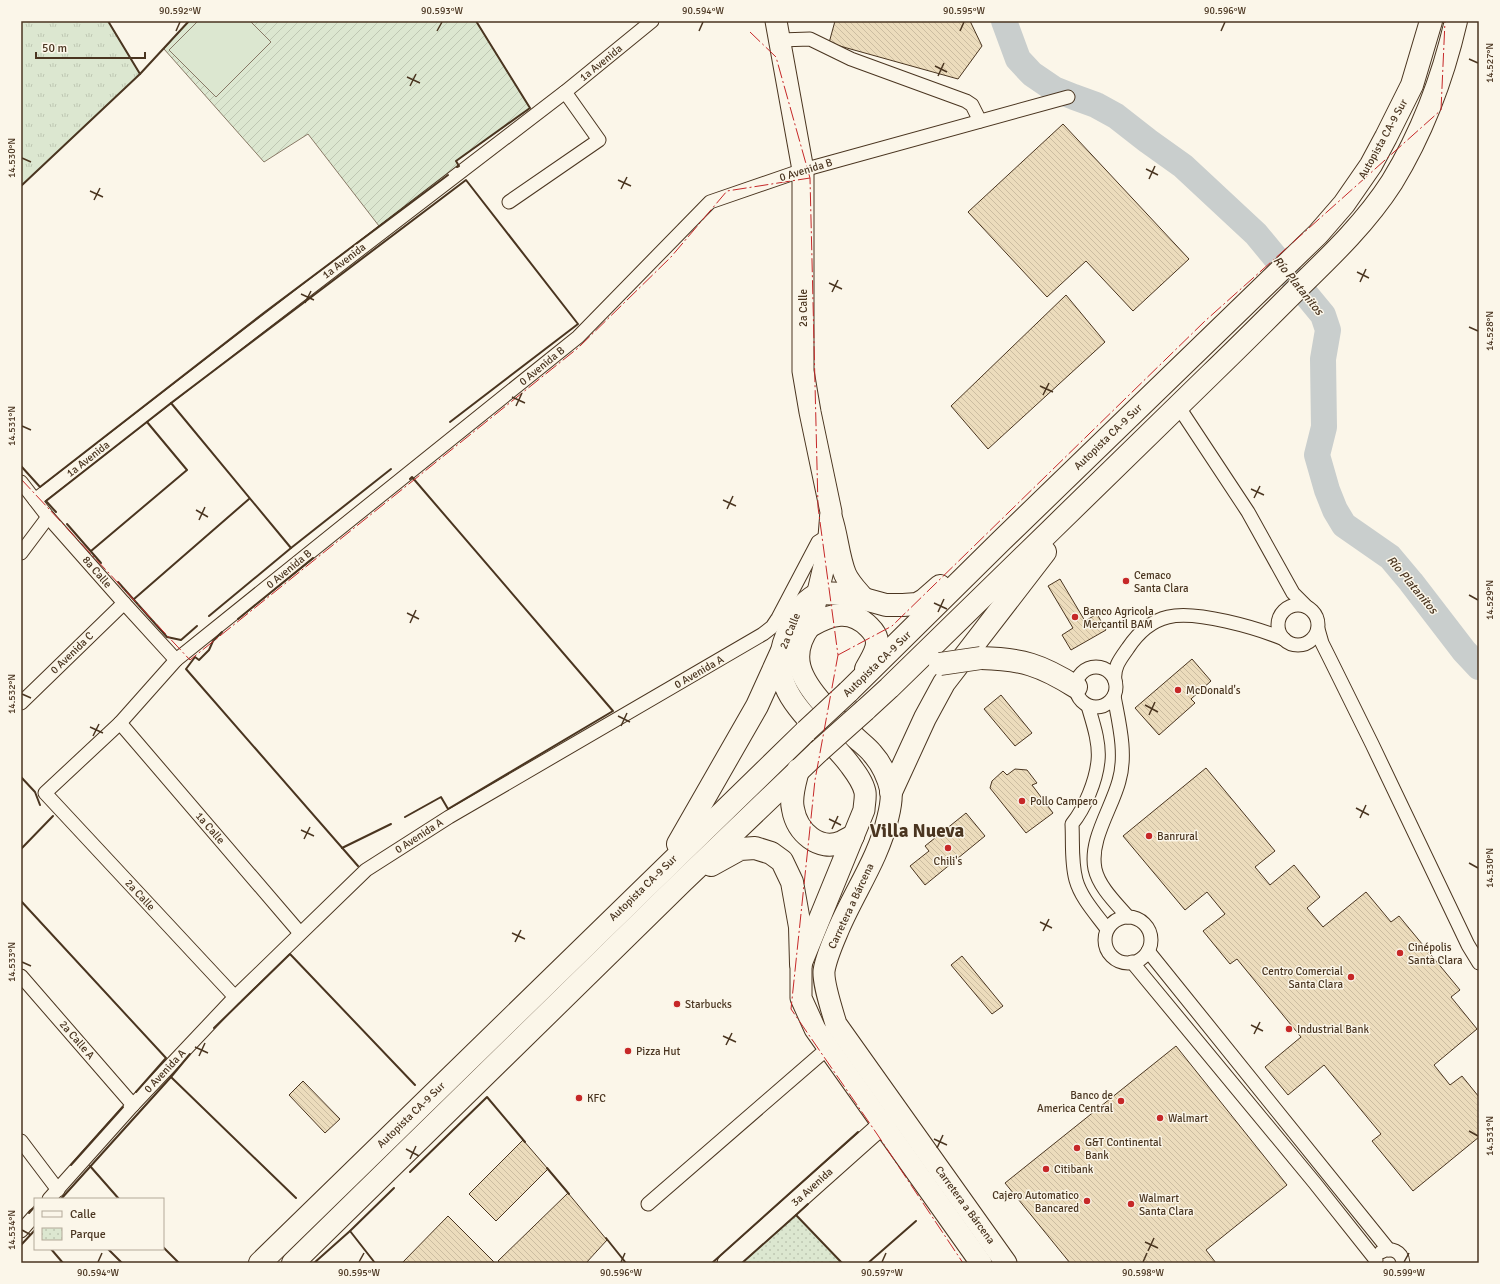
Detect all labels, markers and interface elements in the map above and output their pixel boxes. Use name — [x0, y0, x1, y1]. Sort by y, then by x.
text: 90.592°W — [159, 5, 201, 17]
text: 90.593°W — [421, 5, 463, 17]
text: 90.594°W — [682, 5, 724, 17]
text: 90.595°W — [943, 5, 985, 17]
text: 90.596°W — [1204, 5, 1246, 17]
scale bar — [36, 34, 145, 60]
text: 50 m — [42, 41, 67, 56]
street label: 1a Avenida — [577, 42, 625, 84]
text: 14.527°N — [1484, 43, 1496, 83]
street label: Autopista CA-9 Sur — [1356, 97, 1410, 181]
text: 14.530°N — [6, 138, 18, 178]
street label: 0 Avenida B — [778, 156, 834, 184]
street label: 1a Avenida — [320, 240, 369, 282]
water label: Río Platanitos — [1270, 254, 1327, 320]
street label: 2a Calle — [797, 289, 810, 327]
text: 14.528°N — [1484, 311, 1496, 351]
street label: 0 Avenida B — [517, 344, 568, 388]
street label: Autopista CA-9 Sur — [1071, 401, 1145, 473]
text: 14.531°N — [6, 406, 18, 446]
street label: 1a Avenida — [64, 438, 113, 480]
street label: 0 Avenida B — [264, 547, 315, 591]
street label: 8a Calle — [80, 553, 114, 591]
water label: Río Platanitos — [1383, 553, 1442, 618]
place label: Cemaco Santa Clara — [1134, 569, 1189, 595]
marker: Cemaco Santa Clara — [1121, 576, 1131, 586]
text: 14.529°N — [1484, 580, 1496, 620]
place label: Banco Agricola Mercantil BAM — [1083, 605, 1154, 631]
street label: 2a Calle — [777, 611, 803, 651]
marker: Banco Agricola Mercantil BAM — [1070, 612, 1080, 622]
street label: Autopista CA-9 Sur — [840, 628, 914, 700]
street label: 0 Avenida C — [48, 629, 96, 677]
street label: 0 Avenida A — [672, 653, 726, 691]
text: 14.532°N — [6, 674, 18, 714]
place label: McDonald's — [1186, 684, 1241, 697]
marker: McDonald's — [1173, 685, 1183, 695]
place label: Pollo Campero — [1030, 795, 1098, 808]
marker: Pollo Campero — [1017, 796, 1027, 806]
street label: 1a Calle — [193, 809, 227, 847]
street label: 0 Avenida A — [392, 815, 446, 856]
district label: Villa Nueva — [870, 819, 965, 843]
place label: Banrural — [1157, 830, 1198, 843]
marker: Banrural — [1144, 831, 1154, 841]
marker: Chili's — [943, 843, 953, 853]
text: 14.530°N — [1484, 848, 1496, 888]
street label: Autopista CA-9 Sur — [606, 852, 680, 924]
place label: Chili's — [934, 855, 963, 868]
street label: Carretera a Bárcena — [825, 861, 877, 951]
street label: 2a Calle — [122, 877, 158, 913]
place label: Cinépolis Santa Clara — [1408, 941, 1463, 967]
text: 14.533°N — [6, 942, 18, 982]
marker: Cinépolis Santa Clara — [1395, 948, 1405, 958]
place label: Centro Comercial Santa Clara — [1262, 965, 1343, 991]
marker: Centro Comercial Santa Clara — [1346, 972, 1356, 982]
place label: Starbucks — [685, 998, 732, 1011]
marker: Starbucks — [672, 999, 682, 1009]
street label: 2a Calle A — [57, 1018, 97, 1062]
place label: Industrial Bank — [1297, 1023, 1369, 1036]
marker: Industrial Bank — [1284, 1024, 1294, 1034]
place label: Pizza Hut — [636, 1045, 680, 1058]
street label: 0 Avenida A — [142, 1046, 189, 1095]
marker: Pizza Hut — [623, 1046, 633, 1056]
street label: Autopista CA-9 Sur — [374, 1079, 448, 1151]
place label: Banco de America Central — [1037, 1089, 1113, 1115]
place label: KFC — [587, 1092, 606, 1105]
marker: KFC — [574, 1093, 584, 1103]
marker: Banco de America Central — [1116, 1096, 1126, 1106]
place label: Walmart — [1168, 1112, 1208, 1125]
marker: Walmart — [1155, 1113, 1165, 1123]
text: 14.531°N — [1484, 1116, 1496, 1156]
place label: G&T Continental Bank — [1085, 1136, 1162, 1162]
marker: G&T Continental Bank — [1072, 1143, 1082, 1153]
place label: Citibank — [1054, 1163, 1094, 1176]
street label: Carretera a Bárcena — [932, 1164, 998, 1247]
marker: Citibank — [1041, 1164, 1051, 1174]
street label: 3a Avenida — [789, 1165, 836, 1209]
place label: Cajero Automatico Bancared — [992, 1189, 1079, 1215]
place label: Walmart Santa Clara — [1139, 1192, 1194, 1218]
marker: Cajero Automatico Bancared — [1082, 1196, 1092, 1206]
legend — [34, 1198, 164, 1250]
marker: Walmart Santa Clara — [1126, 1199, 1136, 1209]
text: Calle — [70, 1207, 96, 1222]
text: 14.534°N — [6, 1210, 18, 1250]
text: Parque — [70, 1227, 106, 1242]
text: 90.594°W — [77, 1267, 119, 1279]
text: 90.595°W — [338, 1267, 380, 1279]
text: 90.596°W — [600, 1267, 642, 1279]
text: 90.597°W — [861, 1267, 903, 1279]
text: 90.598°W — [1122, 1267, 1164, 1279]
text: 90.599°W — [1383, 1267, 1425, 1279]

